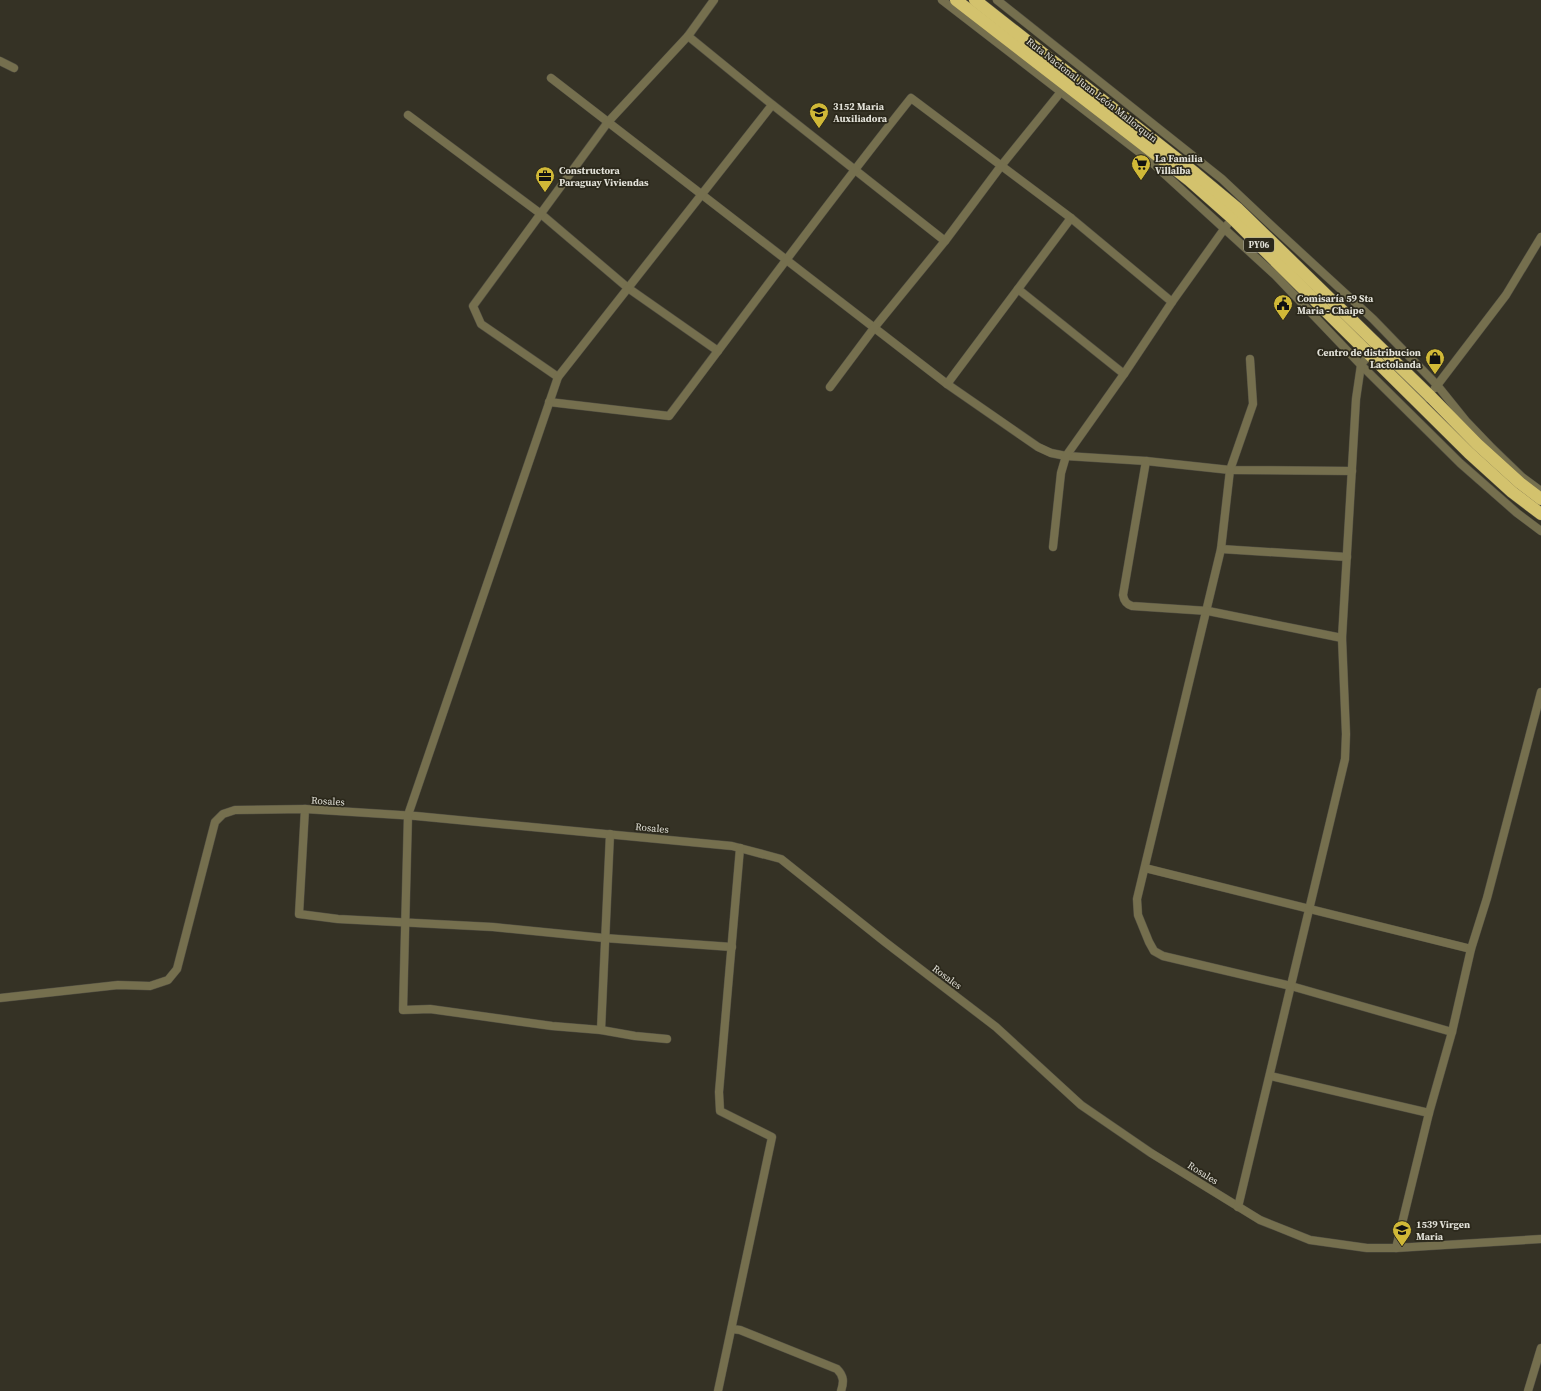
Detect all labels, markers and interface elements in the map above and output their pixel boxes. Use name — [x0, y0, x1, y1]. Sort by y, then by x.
street label: Ruta Nacional Juan León Mallorquín — [1024, 35, 1160, 145]
place label: 3152 Maria Auxiliadora — [833, 100, 888, 125]
school or university icon: 3152 Maria Auxiliadora — [808, 101, 830, 129]
place label: La Familia Villalba — [1155, 152, 1203, 177]
supermarket icon: La Familia Villalba — [1130, 153, 1152, 181]
place label: Constructora Paraguay Viviendas — [559, 164, 649, 189]
office icon: Constructora Paraguay Viviendas — [534, 165, 556, 193]
road number: PY06 — [1244, 238, 1274, 252]
place label: Comisaría 59 Sta Maria - Chaipe — [1297, 292, 1374, 317]
public building icon: Comisaría 59 Sta Maria - Chaipe — [1272, 293, 1294, 321]
place label: Centro de distribucion Lactolanda — [1317, 346, 1422, 371]
shop icon: Centro de distribucion Lactolanda — [1424, 347, 1446, 375]
street label: Rosales — [311, 794, 345, 808]
street label: Rosales — [635, 820, 669, 836]
street label: Rosales — [930, 962, 964, 992]
street label: Rosales — [1185, 1159, 1221, 1187]
place label: 1539 Virgen Maria — [1416, 1218, 1470, 1243]
school or university icon: 1539 Virgen Maria — [1391, 1219, 1413, 1247]

